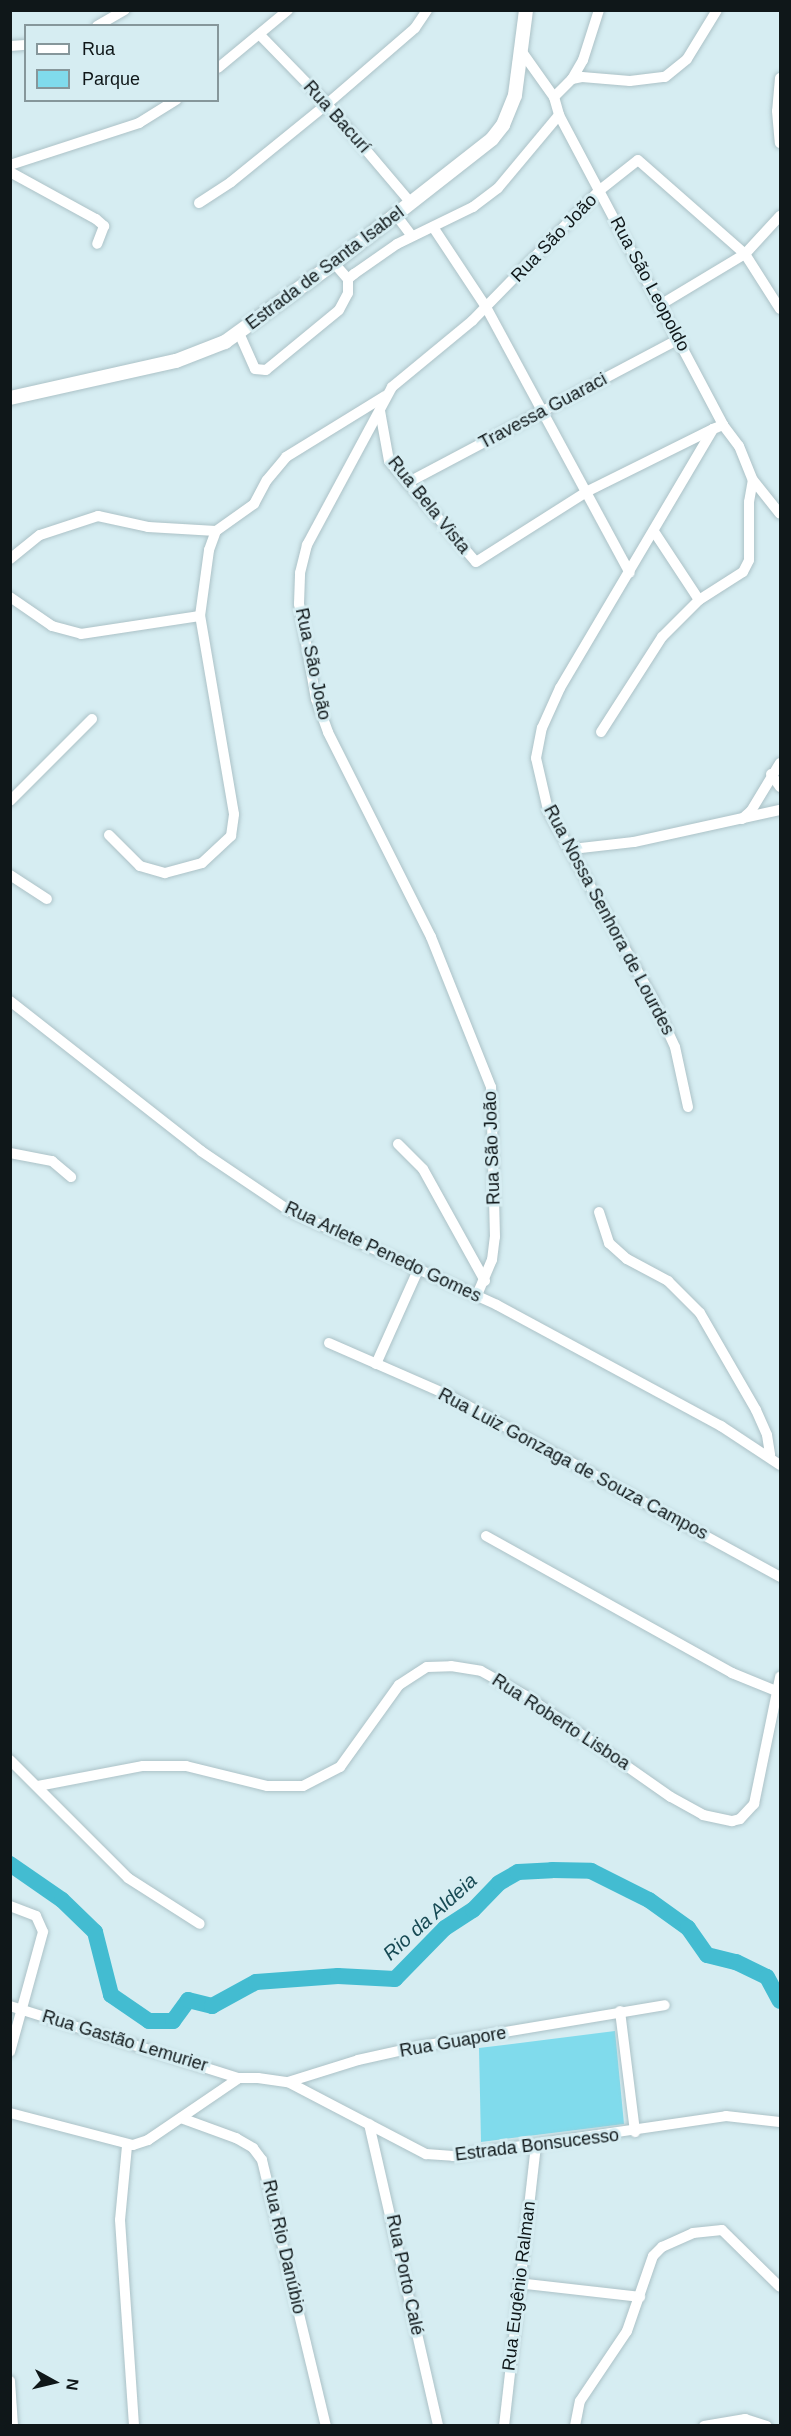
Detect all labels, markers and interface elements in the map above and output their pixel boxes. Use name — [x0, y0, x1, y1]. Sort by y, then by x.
legend — [24, 24, 219, 102]
text: Rua — [82, 39, 115, 59]
text: Parque — [82, 69, 140, 89]
street label: Rua Bacurí — [299, 76, 375, 158]
street label: Rua São João — [507, 189, 601, 287]
street label: Estrada de Santa Isabel — [242, 202, 408, 334]
street label: Rua São Leopoldo — [605, 213, 695, 355]
street label: Travessa Guaraci — [476, 368, 610, 454]
street label: Rua Bela Vista — [383, 452, 475, 558]
street label: Rua São João — [291, 606, 335, 722]
street label: Rua Nossa Senhora de Lourdes — [539, 801, 679, 1039]
street label: Rua São João — [479, 1091, 505, 1205]
street label: Rua Arlete Penedo Gomes — [281, 1197, 485, 1307]
street label: Rua Luiz Gonzaga de Souza Campos — [435, 1384, 711, 1544]
street label: Rua Roberto Lisboa — [488, 1669, 634, 1775]
water label: Rio da Aldeia — [378, 1868, 482, 1966]
street label: Rua Gastão Lemurier — [40, 2006, 210, 2076]
street label: Rua Guapore — [398, 2022, 508, 2062]
street label: Estrada Bonsucesso — [454, 2124, 620, 2166]
street label: Rua Rio Danúbio — [258, 2178, 310, 2316]
street label: Rua Eugênio Ralman — [498, 2200, 540, 2372]
street label: Rua Porto Calé — [382, 2213, 428, 2337]
north arrow — [24, 2352, 84, 2412]
text: N — [63, 2378, 82, 2391]

